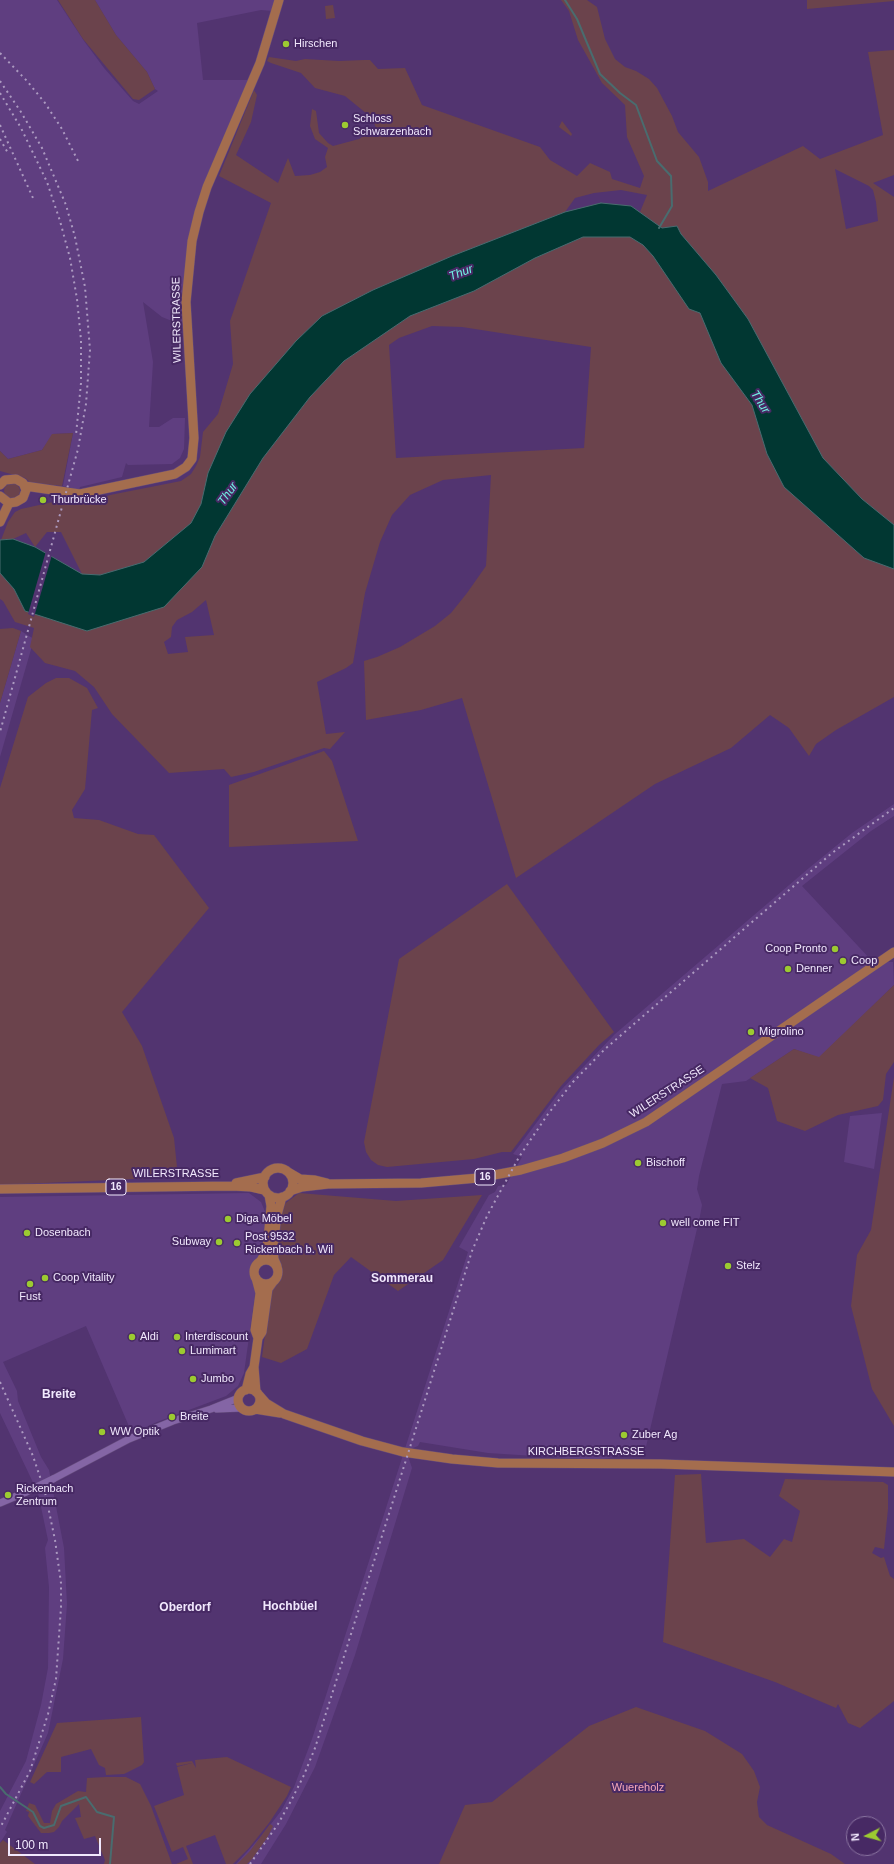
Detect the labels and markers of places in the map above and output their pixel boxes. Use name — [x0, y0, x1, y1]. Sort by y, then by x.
place label: Hirschen — [294, 37, 337, 51]
marker: Hirschen — [281, 39, 291, 49]
place label: Schloss Schwarzenbach — [353, 112, 431, 138]
marker: Schloss Schwarzenbach — [340, 120, 350, 130]
place label: Thurbrücke — [51, 493, 107, 507]
marker: Thurbrücke — [38, 495, 48, 505]
place label: Coop Pronto — [765, 942, 827, 956]
marker: Coop Pronto — [830, 944, 840, 954]
place label: Coop — [851, 954, 877, 968]
marker: Coop — [838, 956, 848, 966]
place label: Denner — [796, 962, 832, 976]
marker: Denner — [783, 964, 793, 974]
place label: Migrolino — [759, 1025, 804, 1039]
marker: Migrolino — [746, 1027, 756, 1037]
place label: Bischoff — [646, 1156, 685, 1170]
marker: Bischoff — [633, 1158, 643, 1168]
place label: Diga Möbel — [236, 1212, 292, 1226]
marker: Diga Möbel — [223, 1214, 233, 1224]
place label: well come FIT — [671, 1216, 739, 1230]
marker: well come FIT — [658, 1218, 668, 1228]
place label: Dosenbach — [35, 1226, 91, 1240]
marker: Dosenbach — [22, 1228, 32, 1238]
place label: Post 9532 Rickenbach b. Wil — [245, 1230, 333, 1256]
place label: Subway — [172, 1235, 211, 1249]
marker: Subway — [214, 1237, 224, 1247]
marker: Post 9532 Rickenbach b. Wil — [232, 1238, 242, 1248]
place label: Stelz — [736, 1259, 760, 1273]
marker: Stelz — [723, 1261, 733, 1271]
place label: Coop Vitality — [53, 1271, 115, 1285]
marker: Coop Vitality — [40, 1273, 50, 1283]
marker: Fust — [25, 1279, 35, 1289]
place label: Fust — [19, 1290, 41, 1304]
place label: Aldi — [140, 1330, 158, 1344]
place label: Interdiscount — [185, 1330, 248, 1344]
marker: Aldi — [127, 1332, 137, 1342]
marker: Interdiscount — [172, 1332, 182, 1342]
place label: Lumimart — [190, 1344, 236, 1358]
marker: Lumimart — [177, 1346, 187, 1356]
place label: Jumbo — [201, 1372, 234, 1386]
marker: Jumbo — [188, 1374, 198, 1384]
place label: Breite — [180, 1410, 209, 1424]
marker: Breite — [167, 1412, 177, 1422]
place label: WW Optik — [110, 1425, 159, 1439]
marker: WW Optik — [97, 1427, 107, 1437]
place label: Zuber Ag — [632, 1428, 677, 1442]
marker: Zuber Ag — [619, 1430, 629, 1440]
place label: Rickenbach Zentrum — [16, 1482, 73, 1508]
marker: Rickenbach Zentrum — [3, 1490, 13, 1500]

